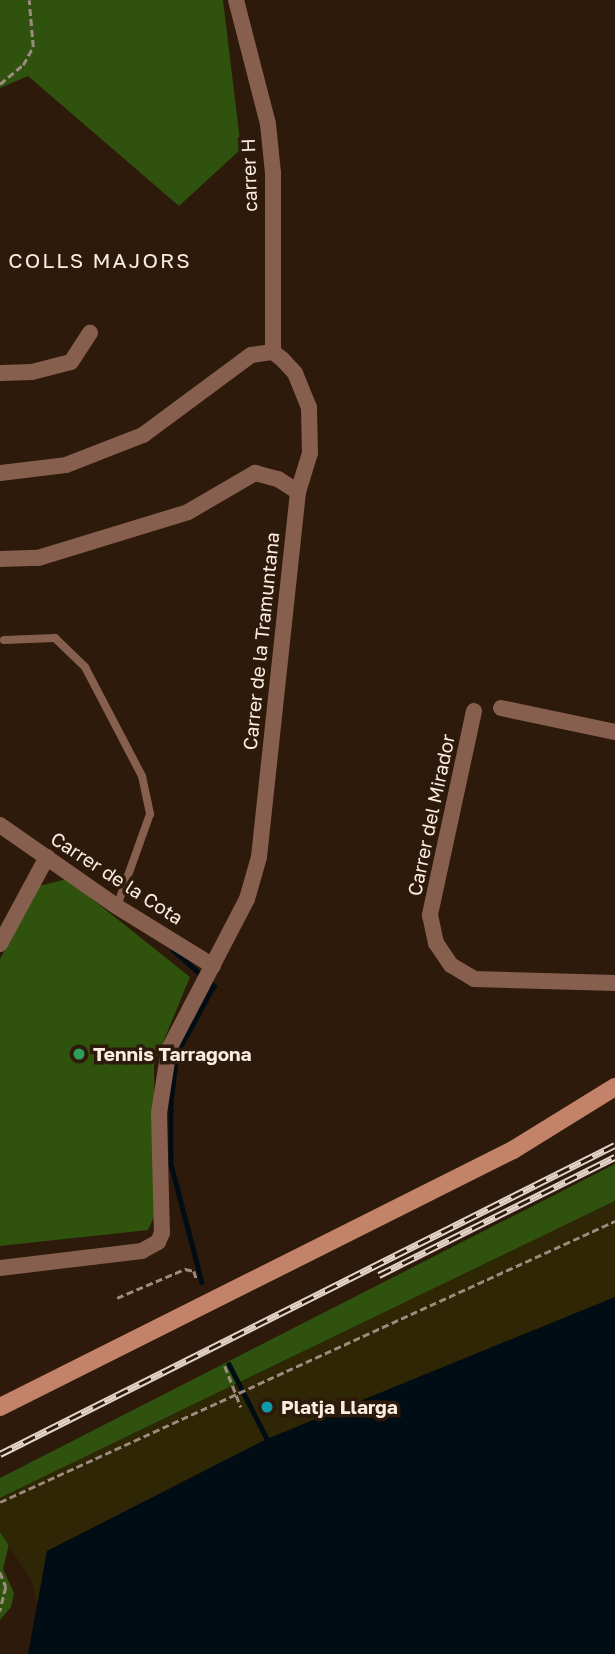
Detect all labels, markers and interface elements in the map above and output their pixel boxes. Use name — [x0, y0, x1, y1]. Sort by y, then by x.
street label: carrer H — [236, 138, 262, 212]
district label: COLLS MAJORS — [10, 247, 190, 273]
street label: Carrer de la Tramuntana — [238, 531, 284, 751]
street label: Carrer del Mirador — [403, 732, 459, 898]
street label: Carrer de la Cota — [47, 827, 187, 929]
place label: Tennis Tarragona — [93, 1043, 252, 1065]
marker: Tennis Tarragona — [71, 1046, 87, 1062]
place label: Platja Llarga — [281, 1396, 398, 1418]
marker: Platja Llarga — [259, 1399, 275, 1415]

